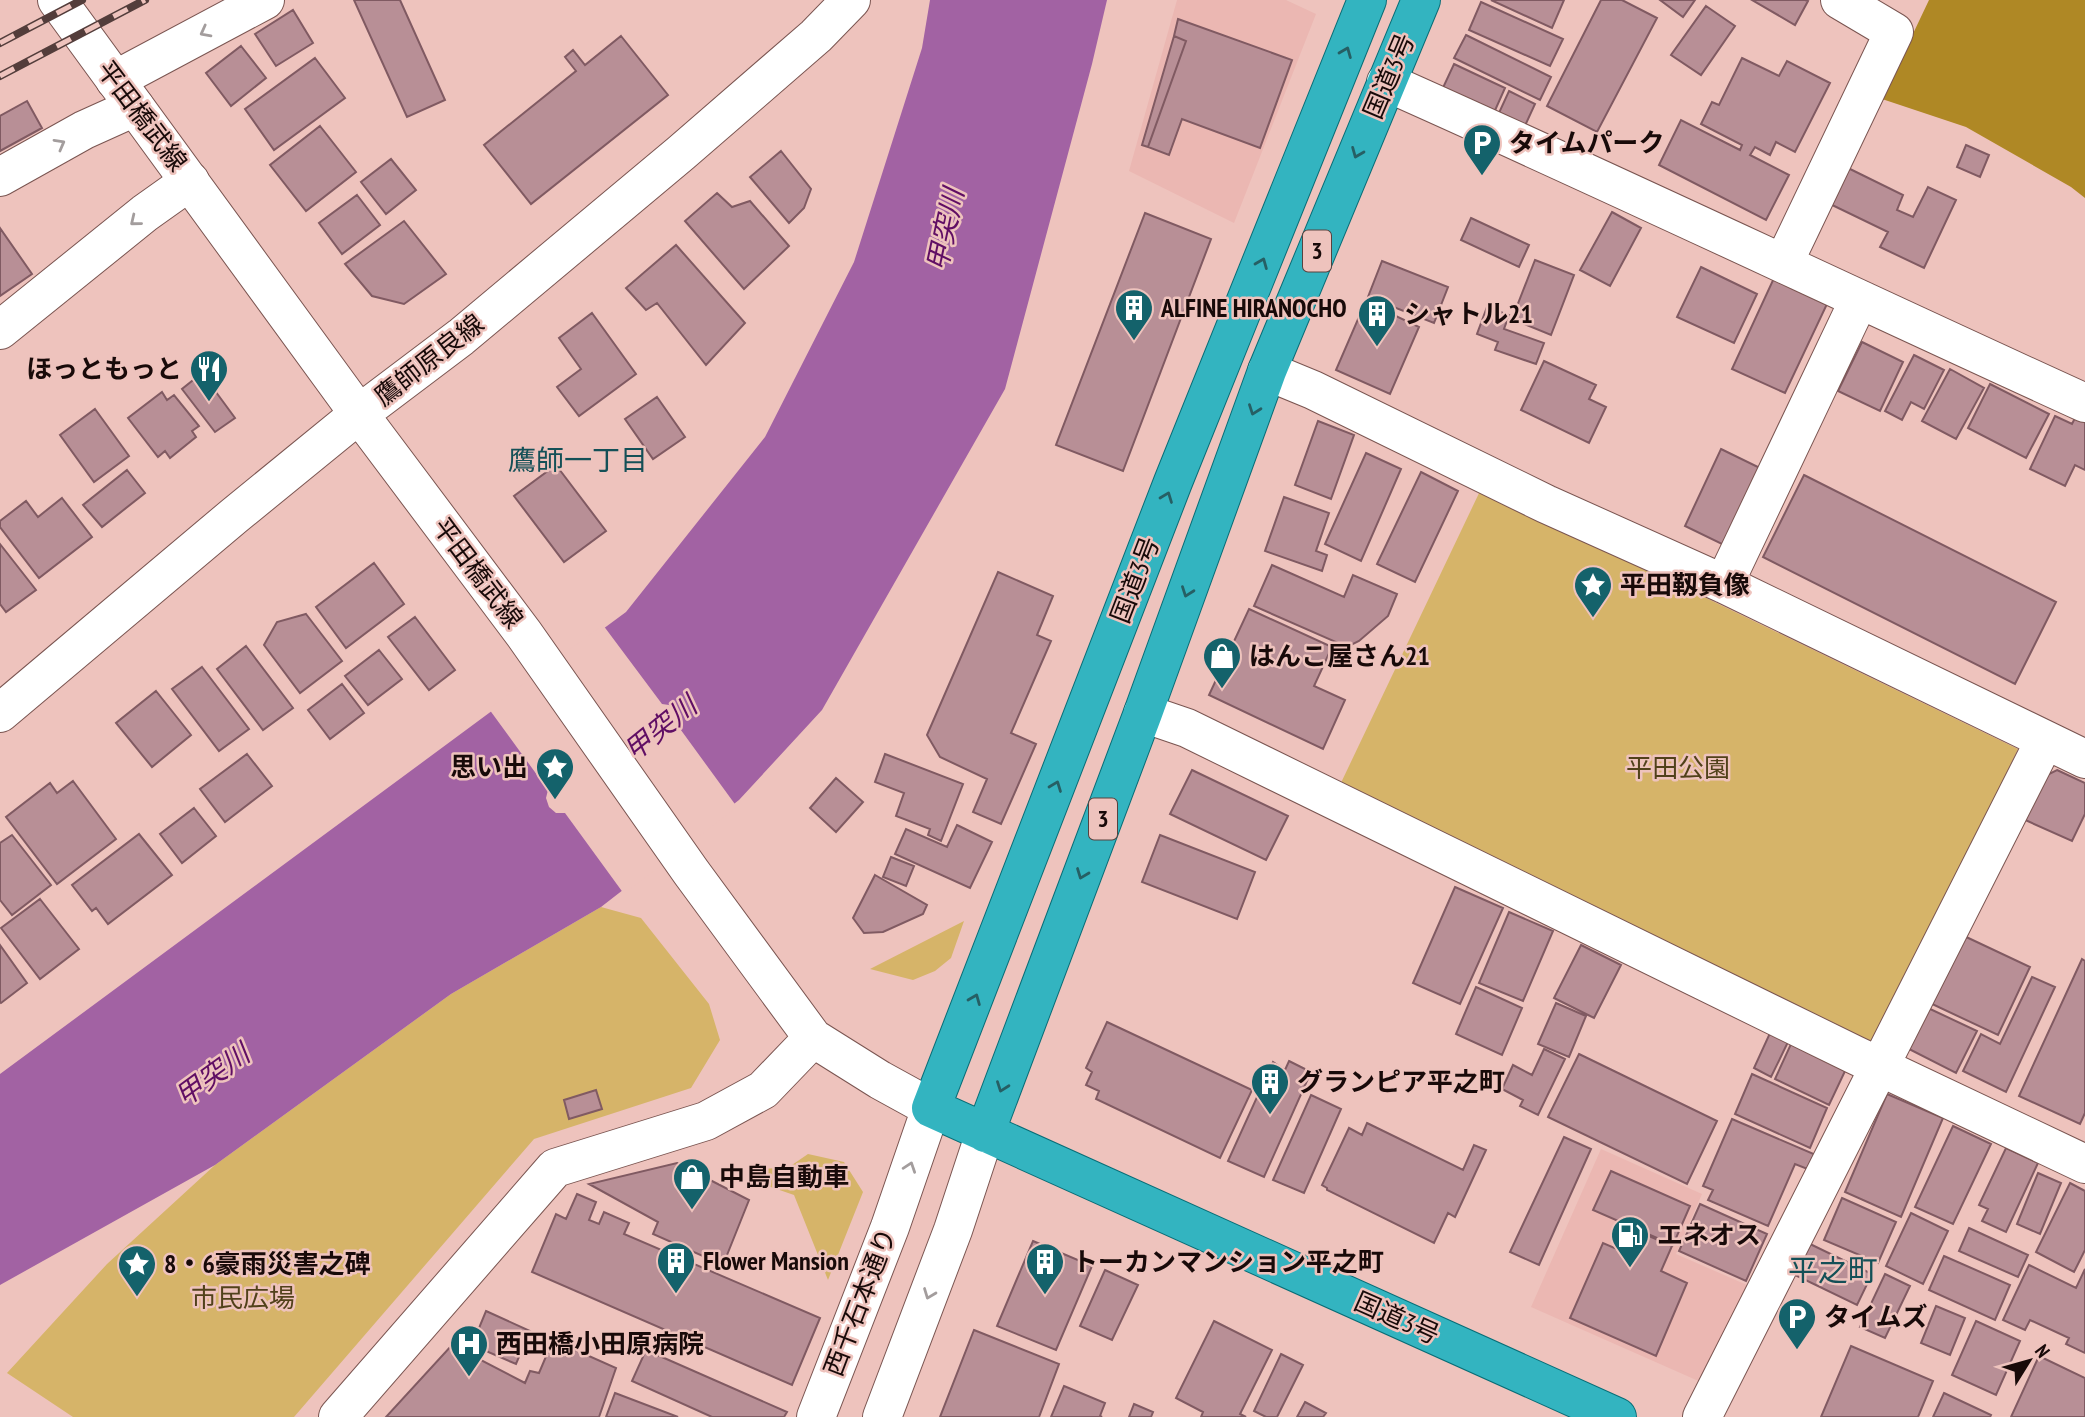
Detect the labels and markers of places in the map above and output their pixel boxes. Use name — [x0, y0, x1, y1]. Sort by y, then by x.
parking icon: タイムパーク — [1461, 122, 1503, 177]
place label: タイムパーク — [1509, 126, 1664, 159]
building icon: ALFINE HIRANOCHO — [1113, 287, 1155, 342]
place label: ALFINE HIRANOCHO — [1160, 291, 1347, 324]
building icon: シャトル21 — [1356, 293, 1398, 348]
place label: シャトル21 — [1404, 297, 1533, 330]
restaurant icon: ほっともっと — [188, 348, 230, 403]
place label: ほっともっと — [26, 352, 182, 385]
place icon: 平田靱負像 — [1572, 564, 1614, 619]
place label: 平田靱負像 — [1620, 568, 1750, 601]
shop icon: はんこ屋さん21 — [1201, 635, 1243, 690]
place label: はんこ屋さん21 — [1249, 639, 1430, 672]
place icon: 思い出 — [534, 746, 576, 801]
place label: 思い出 — [450, 750, 528, 783]
building icon: グランピア平之町 — [1249, 1061, 1291, 1116]
place label: グランピア平之町 — [1297, 1065, 1505, 1098]
shop icon: 中島自動車 — [671, 1156, 713, 1211]
place label: 中島自動車 — [719, 1160, 849, 1193]
fuel station icon: エネオス — [1609, 1214, 1651, 1269]
place label: エネオス — [1657, 1218, 1761, 1251]
building icon: Flower Mansion — [655, 1240, 697, 1295]
building icon: トーカンマンション平之町 — [1024, 1241, 1066, 1296]
place icon: 8・6豪雨災害之碑 — [116, 1243, 158, 1298]
place label: Flower Mansion — [703, 1244, 849, 1277]
place label: トーカンマンション平之町 — [1072, 1245, 1384, 1278]
place label: 8・6豪雨災害之碑 — [164, 1247, 371, 1280]
parking icon: タイムズ — [1776, 1296, 1818, 1351]
place label: タイムズ — [1824, 1300, 1927, 1333]
hospital icon: 西田橋小田原病院 — [448, 1323, 490, 1378]
place label: 西田橋小田原病院 — [496, 1327, 704, 1360]

